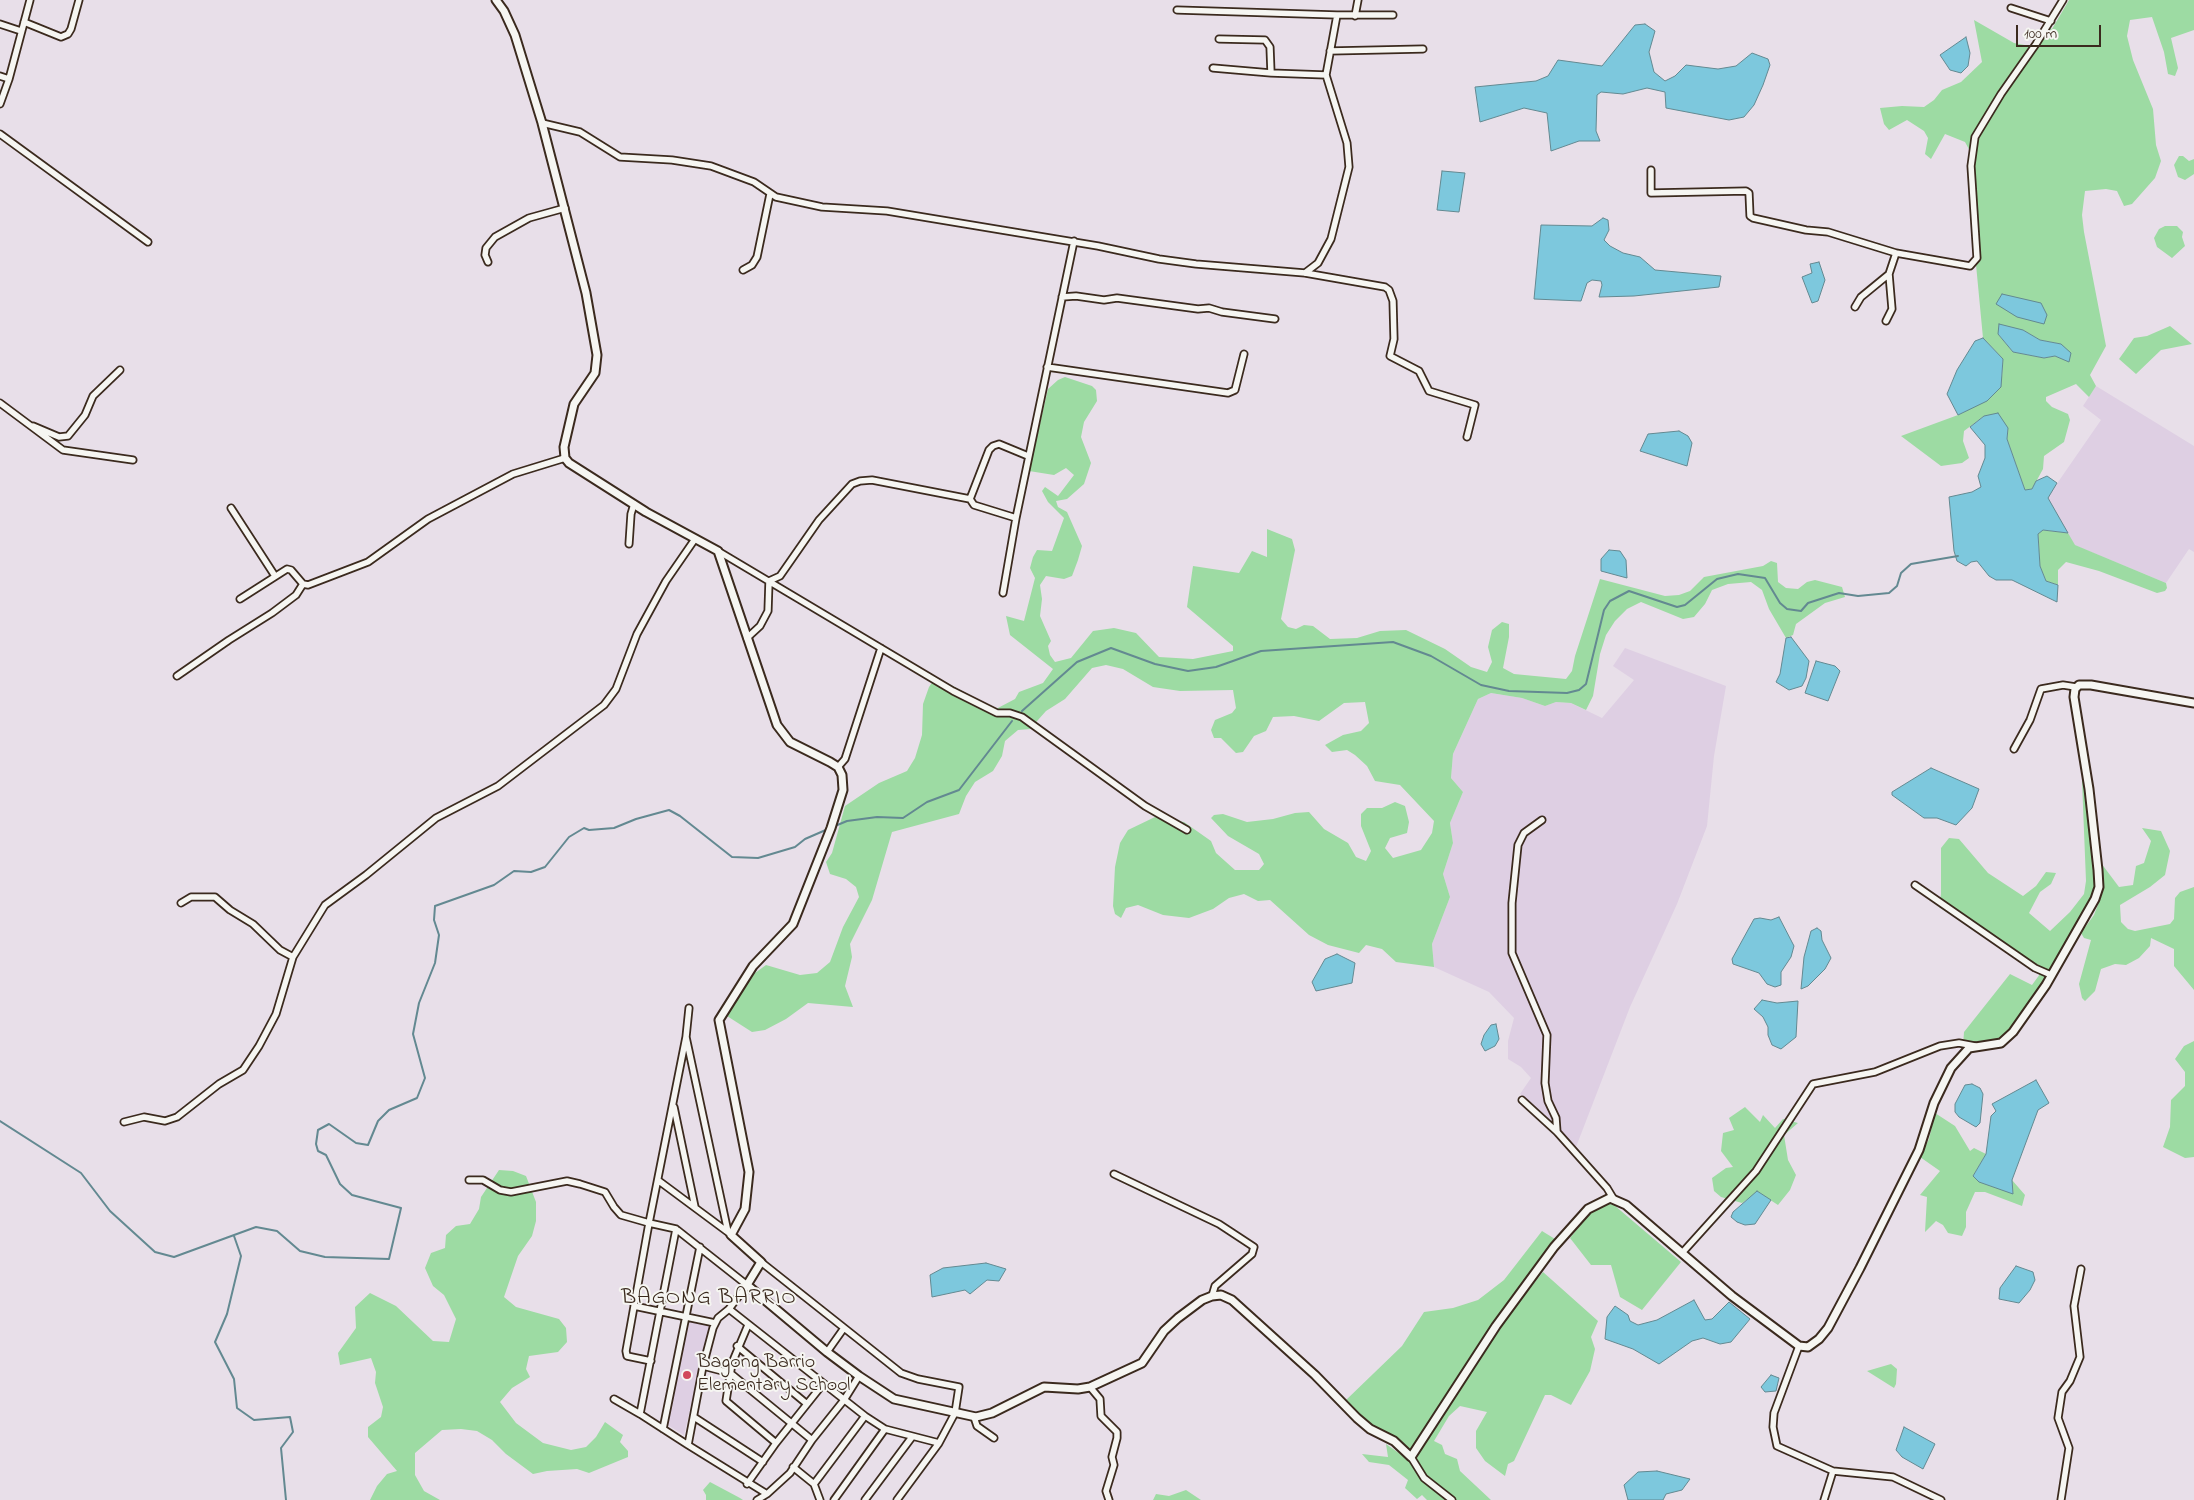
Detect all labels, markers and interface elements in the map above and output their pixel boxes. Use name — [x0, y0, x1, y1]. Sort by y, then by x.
scale bar — [2019, 15, 2104, 47]
text: 100 m — [2024, 23, 2057, 45]
district label: BAGONG BARRIO — [620, 1286, 798, 1312]
place label: Bagong Barrio Elementary School — [697, 1352, 850, 1399]
marker: Bagong Barrio Elementary School — [681, 1369, 693, 1381]

